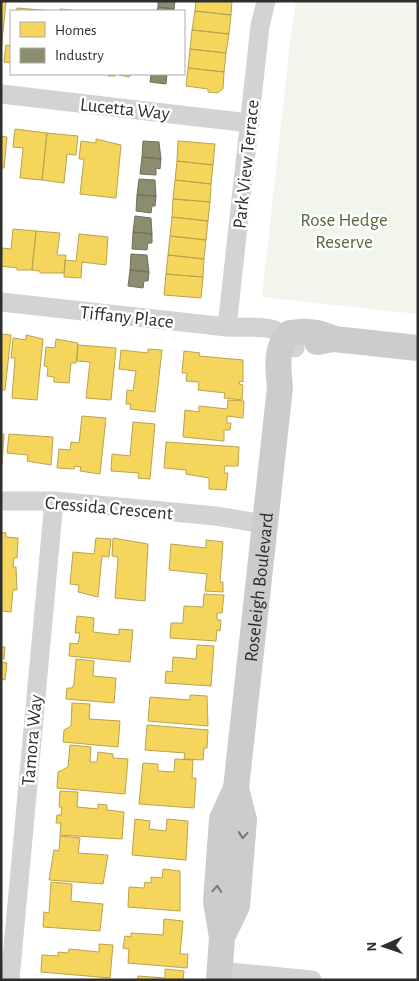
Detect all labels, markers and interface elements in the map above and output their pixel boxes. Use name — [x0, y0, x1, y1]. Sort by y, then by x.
legend — [10, 10, 185, 75]
text: Homes — [55, 23, 97, 38]
text: Industry — [55, 48, 104, 63]
street label: Lucetta Way — [79, 95, 171, 124]
street label: Park View Terrace — [230, 99, 263, 230]
park label: Rose Hedge Reserve — [300, 211, 388, 252]
street label: Tiffany Place — [79, 303, 175, 332]
street label: Cressida Crescent — [44, 493, 174, 524]
street label: Roseleigh Boulevard — [242, 511, 277, 663]
street label: Tamora Way — [19, 694, 46, 787]
one-way arrow — [238, 831, 249, 839]
one-way arrow — [212, 885, 223, 893]
north arrow — [359, 921, 409, 971]
text: N — [365, 941, 379, 952]

